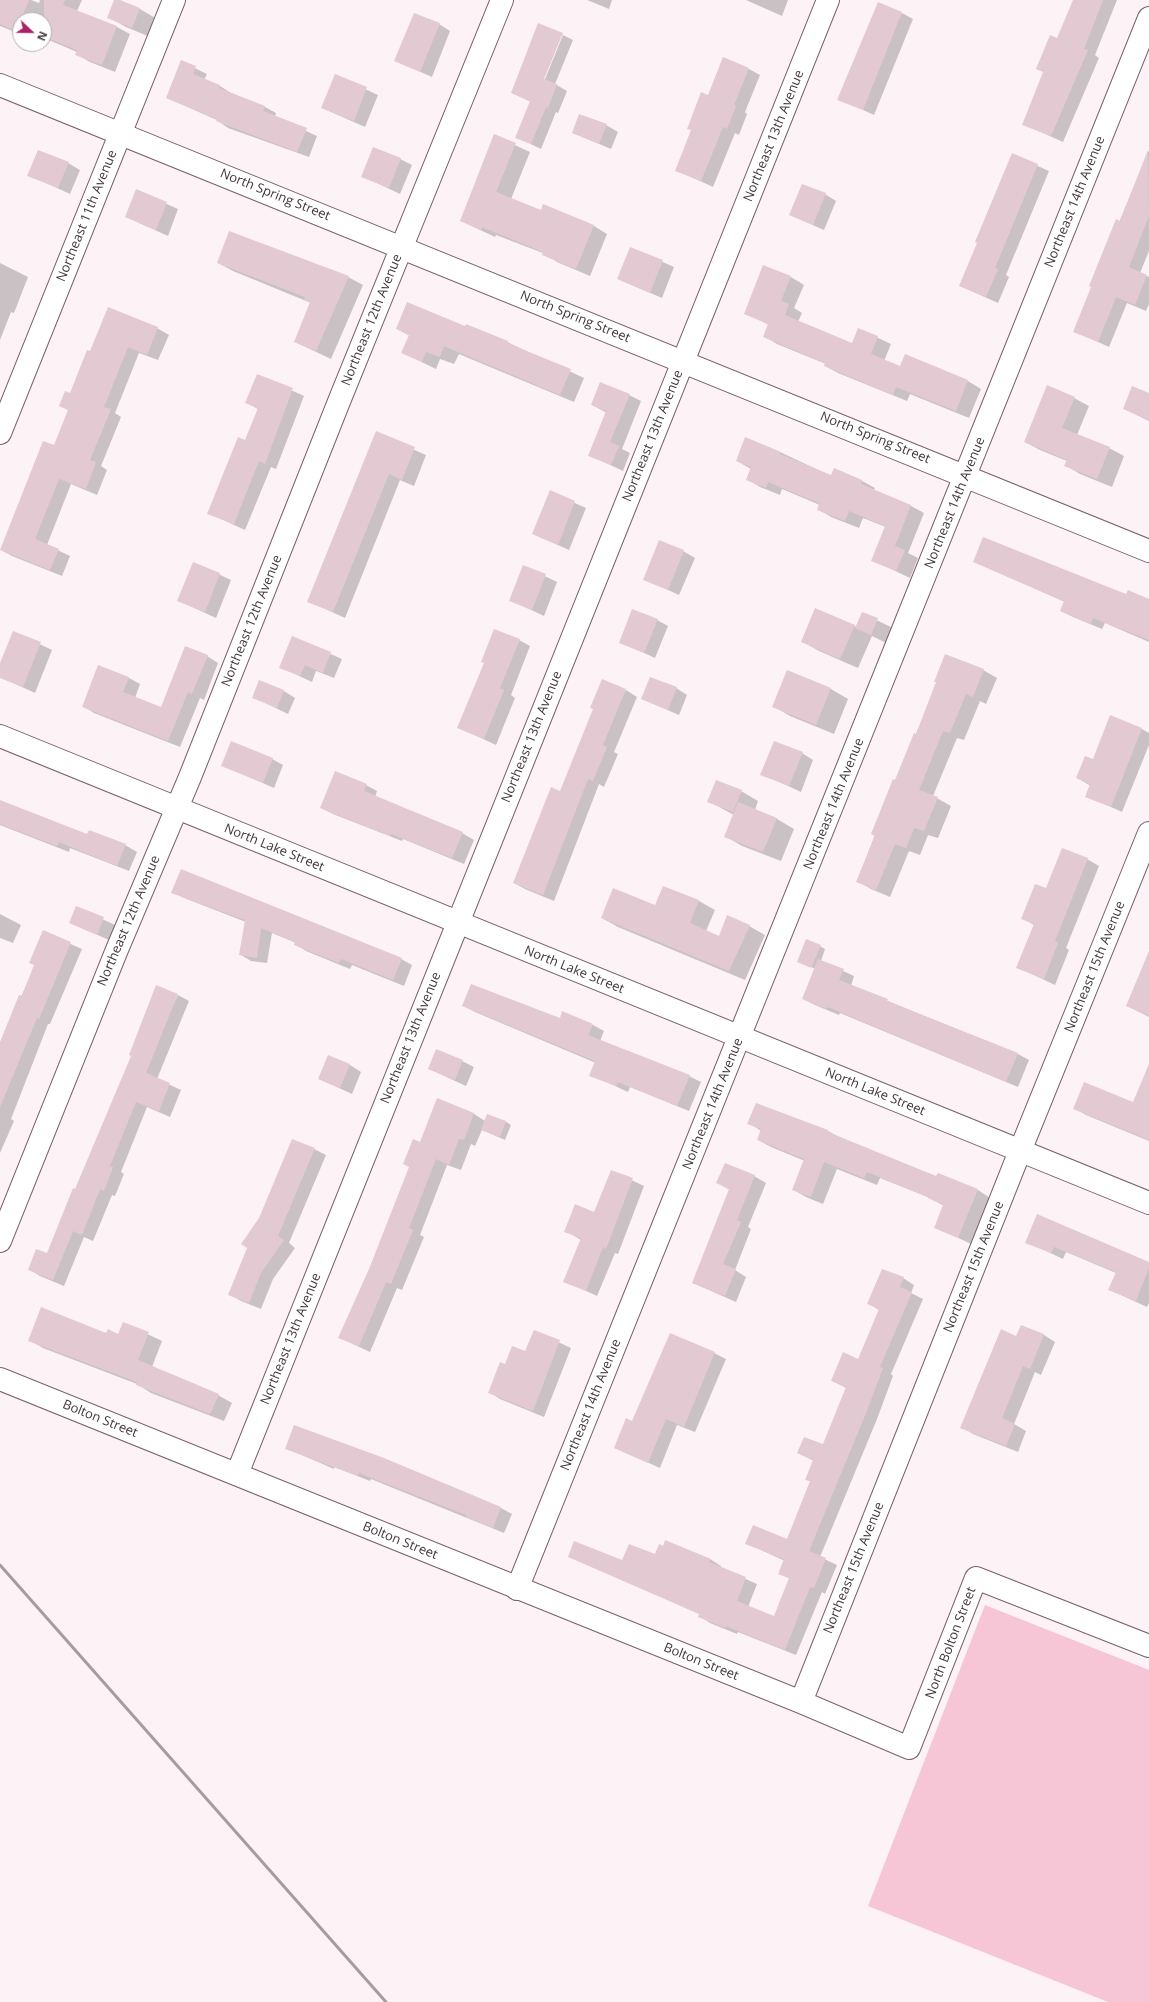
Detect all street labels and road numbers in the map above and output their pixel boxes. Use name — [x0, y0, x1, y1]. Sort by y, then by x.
street label: Northeast 13th Avenue — [740, 68, 808, 204]
street label: Northeast 14th Avenue — [1041, 134, 1109, 270]
street label: Northeast 11th Avenue — [53, 148, 121, 284]
street label: North Spring Street — [218, 166, 332, 224]
street label: Northeast 12th Avenue — [338, 252, 406, 388]
street label: North Spring Street — [518, 288, 632, 346]
street label: Northeast 13th Avenue — [619, 368, 687, 504]
street label: North Spring Street — [818, 409, 932, 467]
street label: Northeast 14th Avenue — [921, 435, 989, 571]
street label: Northeast 12th Avenue — [218, 553, 286, 689]
street label: Northeast 13th Avenue — [498, 669, 566, 805]
street label: Northeast 14th Avenue — [800, 736, 868, 872]
street label: North Lake Street — [222, 821, 326, 875]
street label: Northeast 12th Avenue — [94, 853, 164, 989]
street label: Northeast 15th Avenue — [1061, 899, 1129, 1035]
street label: North Lake Street — [522, 943, 626, 997]
street label: Northeast 13th Avenue — [377, 970, 445, 1106]
street label: Northeast 14th Avenue — [679, 1036, 747, 1172]
street label: North Lake Street — [823, 1065, 927, 1119]
street label: Northeast 15th Avenue — [940, 1199, 1008, 1335]
street label: Northeast 13th Avenue — [257, 1271, 325, 1407]
street label: Northeast 14th Avenue — [557, 1337, 625, 1473]
street label: Bolton Street — [60, 1397, 140, 1441]
street label: Northeast 15th Avenue — [820, 1500, 888, 1636]
street label: Bolton Street — [360, 1519, 440, 1563]
street label: North Bolton Street — [922, 1585, 980, 1701]
street label: Bolton Street — [661, 1640, 741, 1684]

